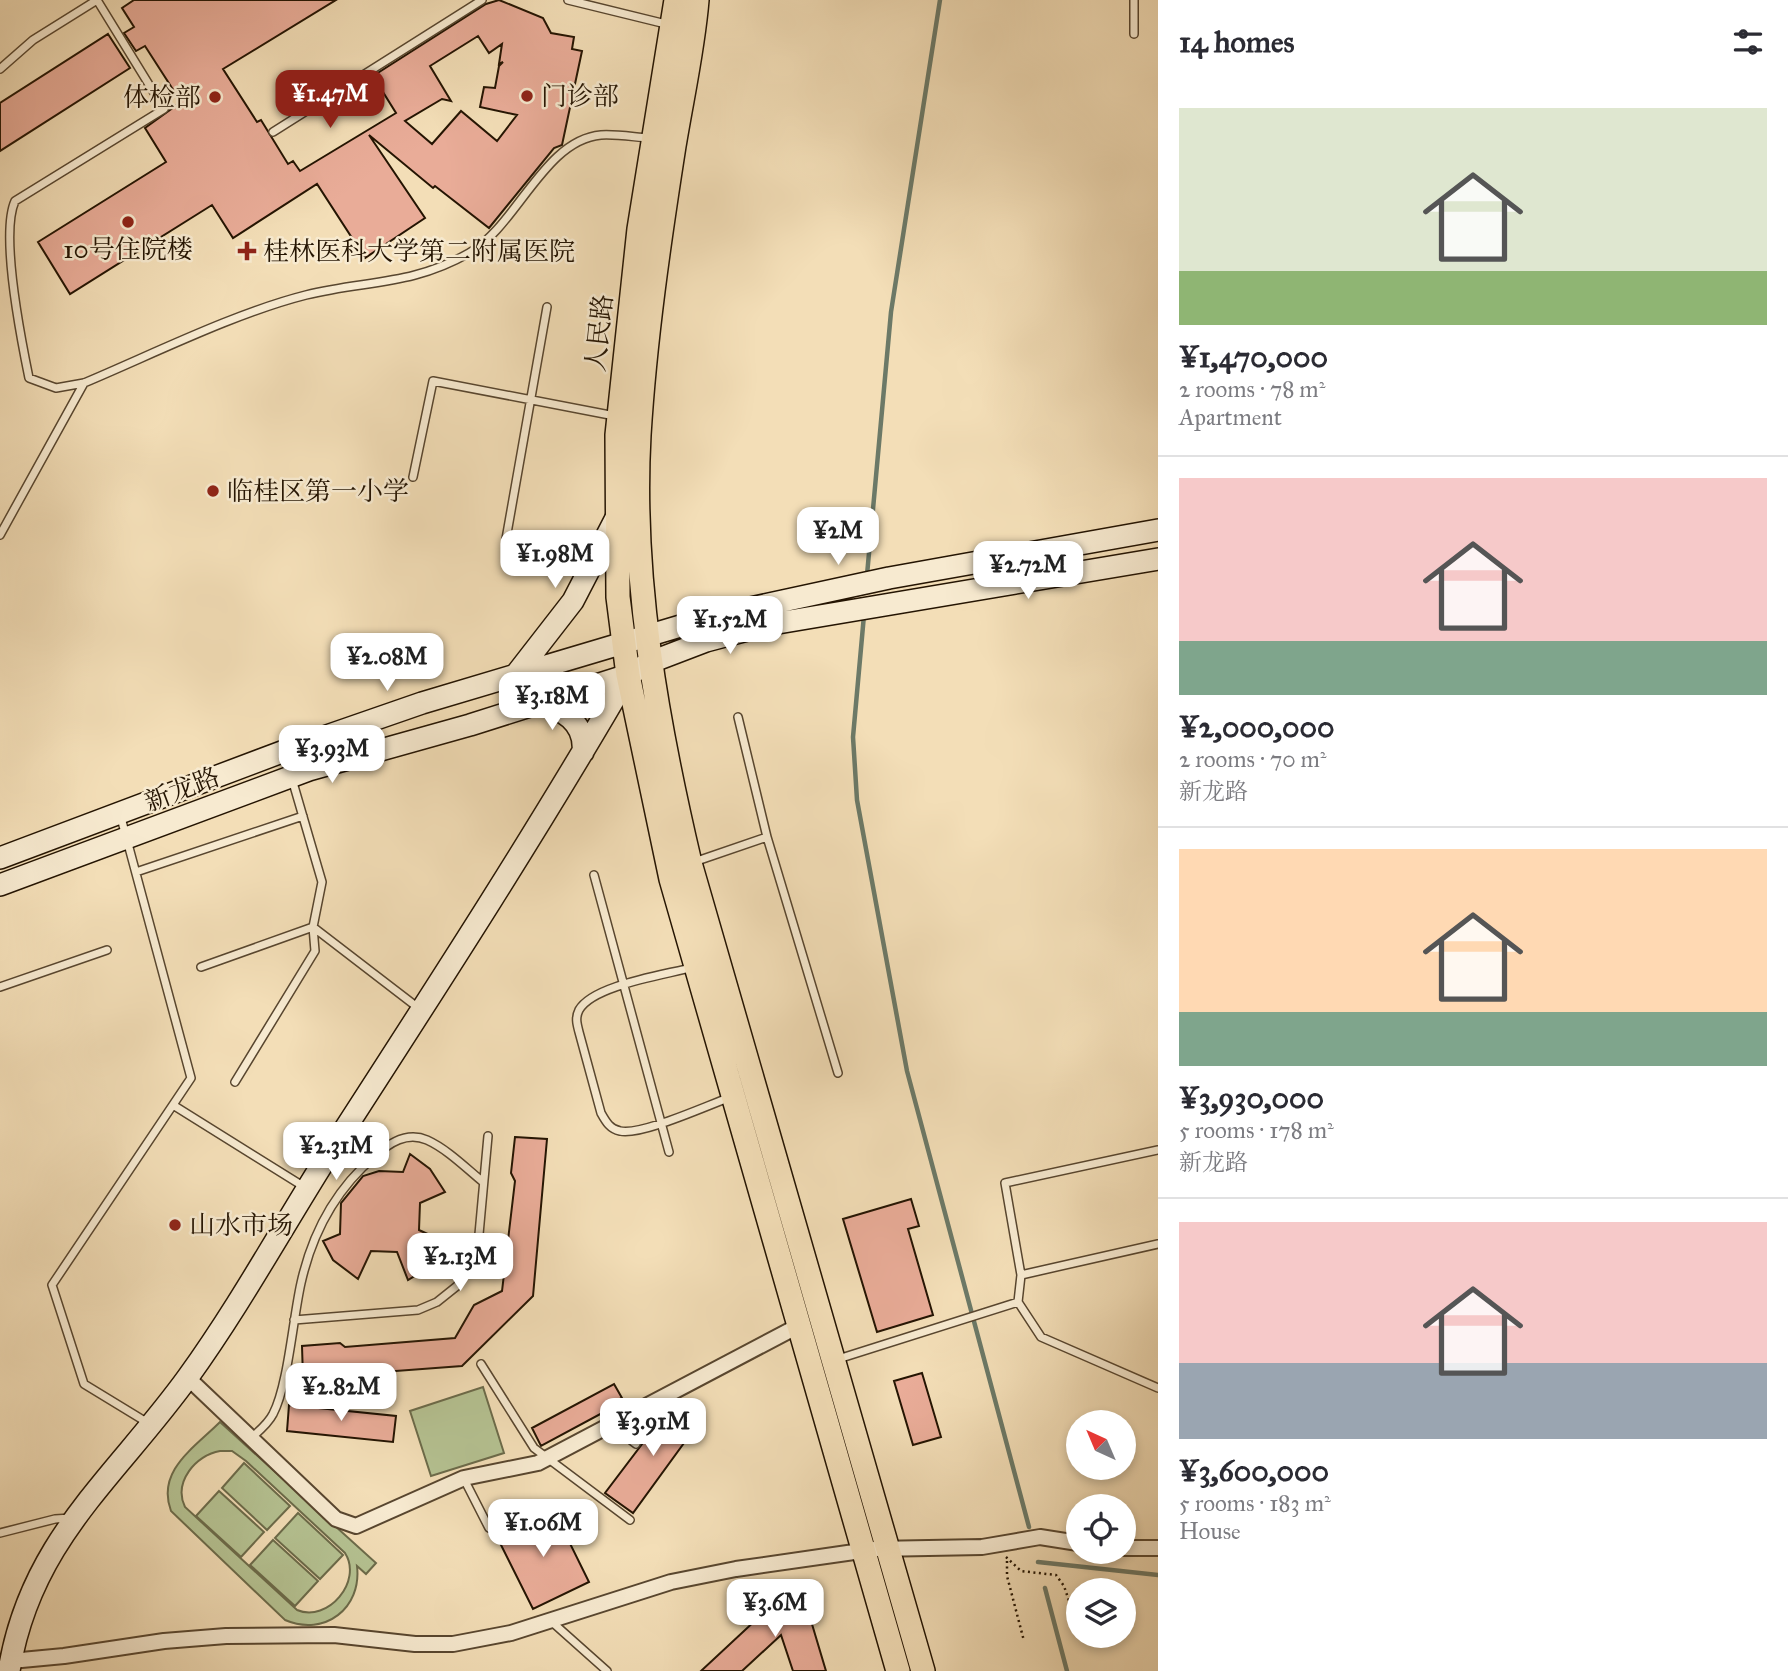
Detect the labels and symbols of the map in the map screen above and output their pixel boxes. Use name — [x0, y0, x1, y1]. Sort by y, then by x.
pin: ¥1.47M — [273, 71, 387, 130]
place label: 门诊部 — [541, 80, 619, 112]
place label: 体检部 — [123, 81, 201, 113]
marker: 门诊部 — [519, 88, 535, 104]
marker: 体检部 — [207, 89, 223, 105]
marker: 10号住院楼 — [120, 214, 136, 230]
place label: 10号住院楼 — [63, 233, 193, 265]
place label: 桂林医科大学第二附属医院 — [263, 235, 575, 267]
marker: 桂林医科大学第二附属医院 — [237, 241, 257, 261]
street label: 人民路 — [579, 293, 619, 373]
place label: 临桂区第一小学 — [227, 475, 409, 507]
marker: 临桂区第一小学 — [205, 483, 221, 499]
pin: ¥2M — [804, 508, 872, 567]
pin: ¥1.98M — [498, 530, 612, 590]
pin: ¥2.72M — [971, 542, 1085, 601]
pin: ¥1.52M — [673, 596, 787, 656]
pin: ¥2.08M — [330, 634, 444, 693]
pin: ¥3.18M — [495, 672, 609, 732]
pin: ¥3.93M — [275, 726, 389, 785]
street label: 新龙路 — [140, 760, 224, 818]
pin: ¥2.31M — [279, 1122, 393, 1182]
place label: 山水市场 — [189, 1209, 293, 1241]
marker: 山水市场 — [167, 1217, 183, 1233]
pin: ¥2.13M — [403, 1234, 517, 1293]
pin: ¥2.82M — [284, 1364, 398, 1423]
pin: ¥3.91M — [596, 1398, 710, 1458]
north arrow — [1066, 1410, 1136, 1480]
pin: ¥1.06M — [486, 1500, 600, 1559]
pin: ¥3.6M — [726, 1580, 824, 1639]

